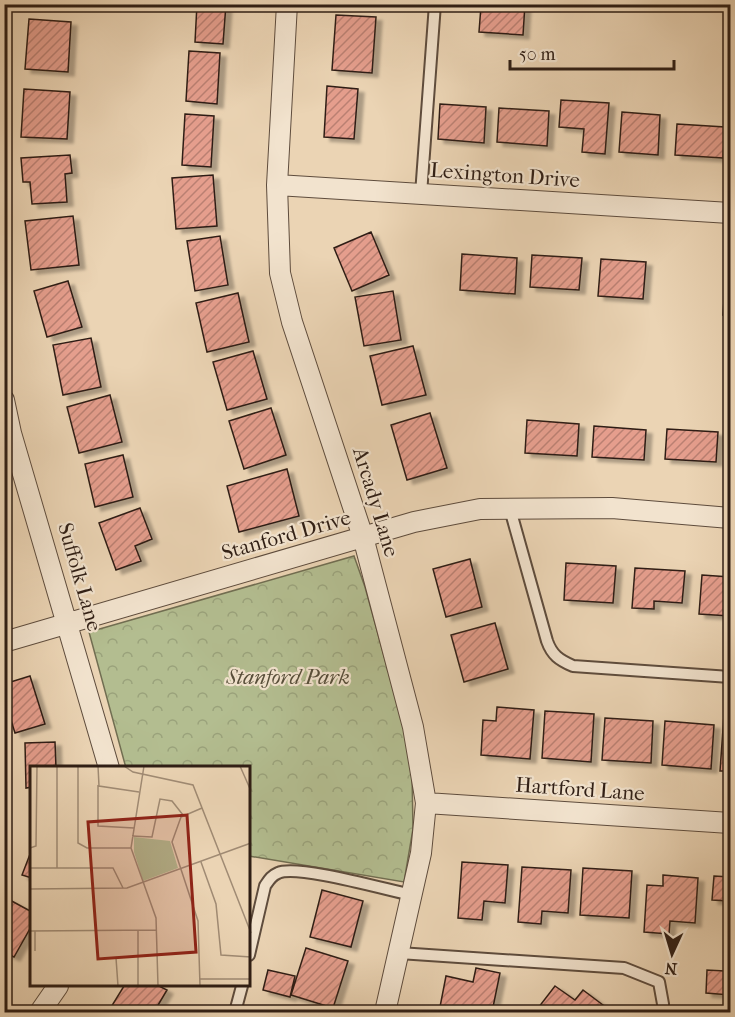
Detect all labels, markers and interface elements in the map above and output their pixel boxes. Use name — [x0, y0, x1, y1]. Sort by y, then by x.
scale bar — [510, 33, 674, 71]
text: 50 m — [519, 44, 556, 65]
street label: Lexington Drive — [429, 158, 581, 192]
street label: Arcady Lane — [348, 443, 404, 560]
street label: Stanford Drive — [219, 505, 353, 565]
street label: Suffolk Lane — [53, 520, 107, 634]
park label: Stanford Park — [225, 665, 350, 689]
inset map — [30, 766, 250, 987]
street label: Hartford Lane — [515, 773, 645, 805]
north arrow — [642, 924, 702, 984]
text: N — [663, 959, 678, 978]

